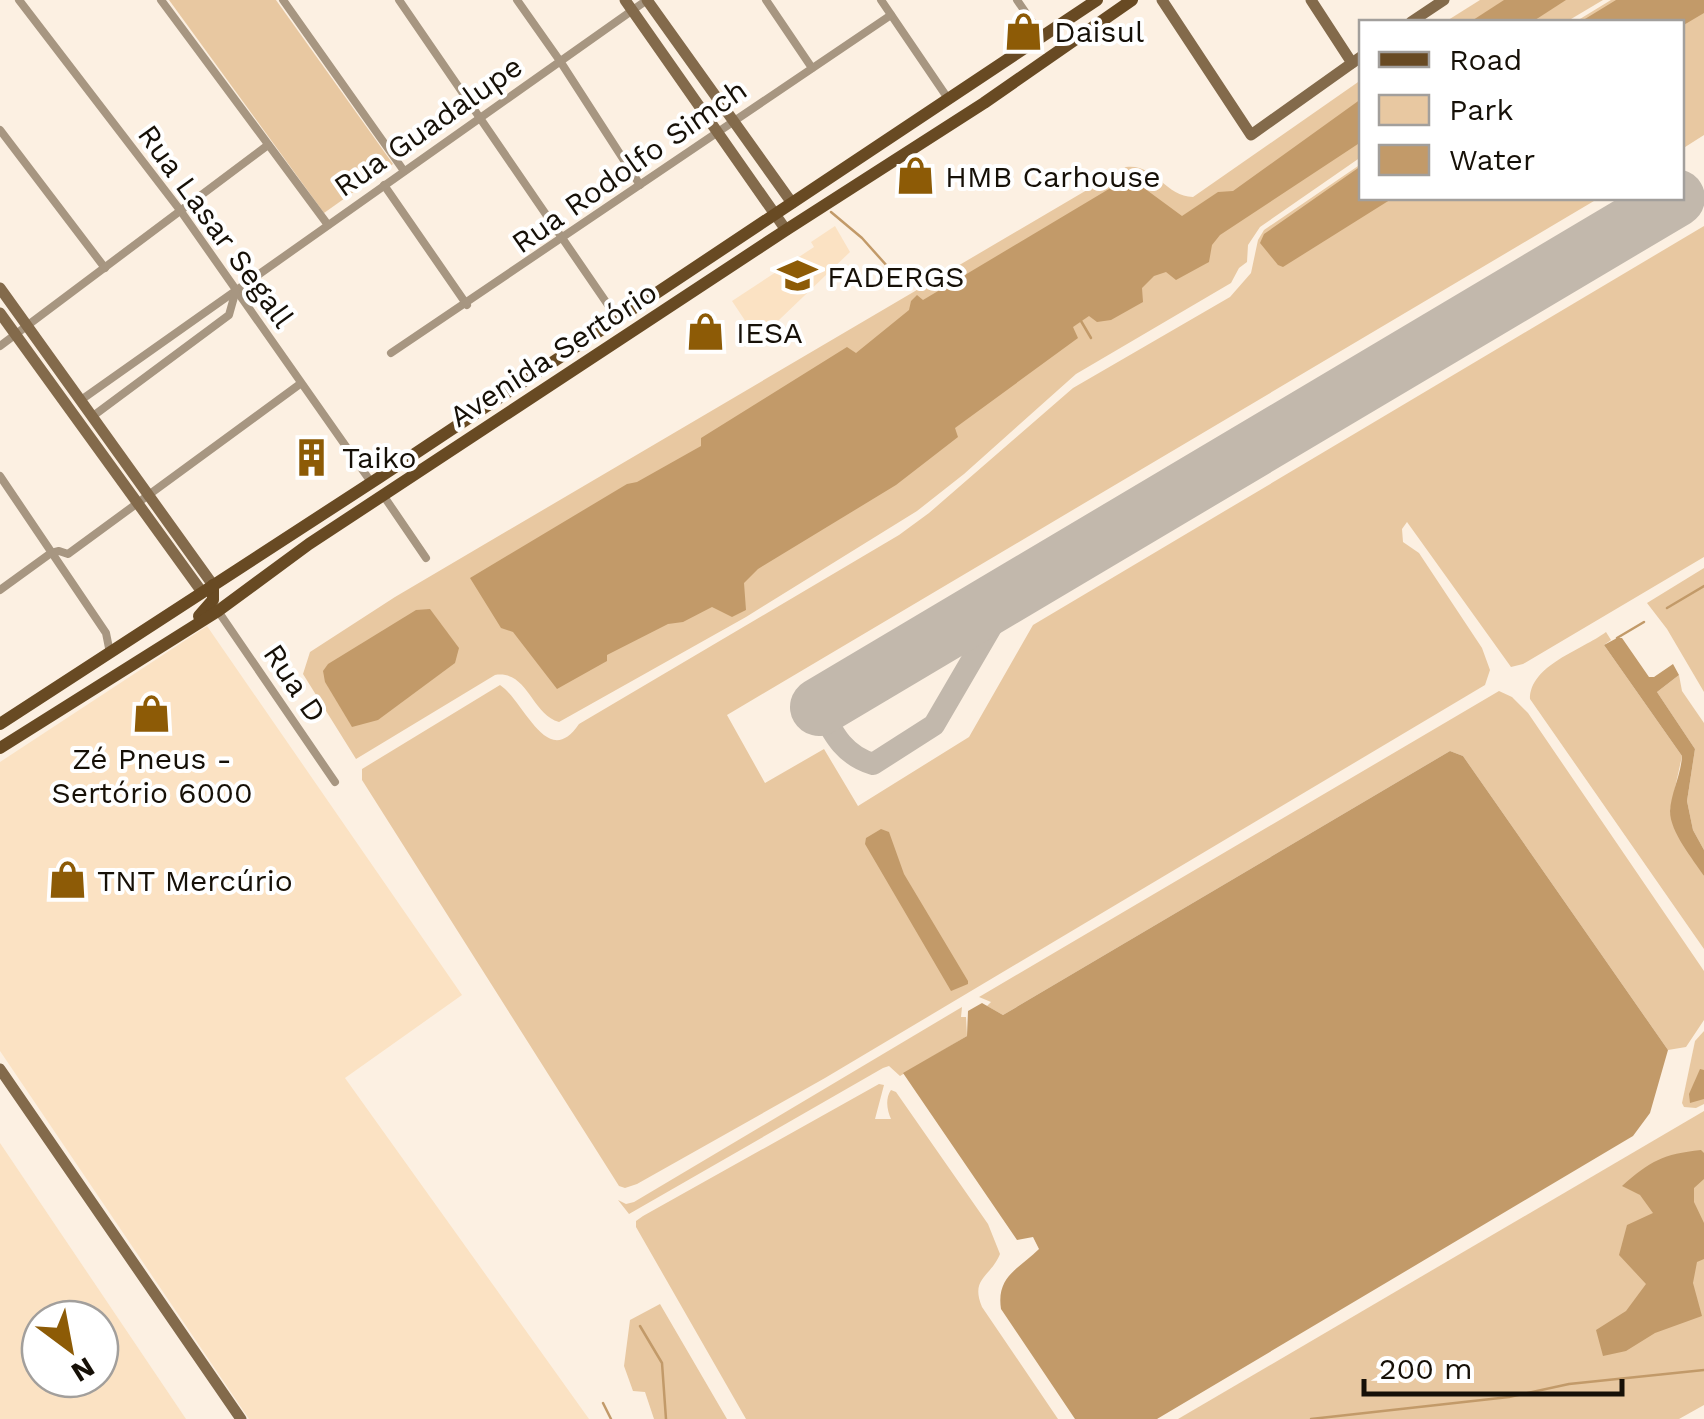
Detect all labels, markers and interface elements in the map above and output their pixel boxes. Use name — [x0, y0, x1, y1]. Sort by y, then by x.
shop icon: Daisul — [1003, 10, 1045, 52]
place label: Daisul — [1054, 14, 1144, 49]
legend — [1359, 20, 1684, 200]
text: Road — [1449, 42, 1522, 77]
street label: Rua Guadalupe — [327, 48, 529, 204]
street label: Rua Rodolfo Simch — [505, 72, 753, 260]
text: Park — [1449, 92, 1514, 127]
street label: Rua Lasar Segall — [131, 118, 301, 334]
text: Water — [1449, 142, 1535, 177]
shop icon: HMB Carhouse — [894, 155, 936, 197]
place label: HMB Carhouse — [945, 159, 1160, 194]
school or university icon: FADERGS — [776, 255, 818, 297]
place label: FADERGS — [827, 259, 965, 294]
street label: Avenida Sertório — [443, 274, 663, 434]
shop icon: IESA — [685, 311, 727, 353]
place label: IESA — [736, 315, 803, 350]
building icon: Taiko — [291, 436, 333, 478]
place label: Taiko — [342, 440, 417, 475]
street label: Rua D — [256, 637, 334, 729]
shop icon: Zé Pneus - Sertório 6000 — [131, 693, 173, 735]
place label: Zé Pneus - Sertório 6000 — [51, 741, 253, 810]
shop icon: TNT Mercúrio — [46, 859, 88, 901]
place label: TNT Mercúrio — [97, 863, 293, 898]
north arrow — [20, 1299, 120, 1399]
scale bar — [1364, 1334, 1622, 1396]
text: N — [65, 1350, 101, 1389]
text: 200 m — [1379, 1351, 1473, 1386]

